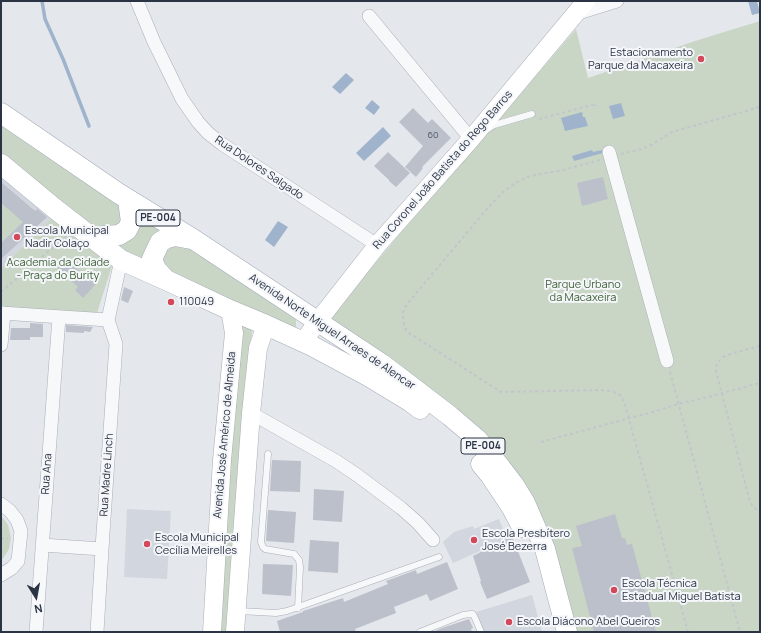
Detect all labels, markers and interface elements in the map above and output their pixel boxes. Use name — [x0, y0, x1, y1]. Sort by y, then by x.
place label: Estacionamento Parque da Macaxeira — [588, 46, 693, 72]
marker: Estacionamento Parque da Macaxeira — [696, 54, 706, 64]
street label: Rua Coronel João Batista do Rego Barros — [371, 88, 515, 252]
house number: 60 — [427, 130, 439, 140]
street label: Rua Dolores Salgado — [212, 133, 306, 203]
road number: PE-004 — [136, 210, 180, 226]
place label: Escola Municipal Nadir Colaço — [25, 224, 109, 250]
marker: Escola Municipal Nadir Colaço — [12, 232, 22, 242]
park label: Academia da Cidade - Praça do Burity — [7, 256, 109, 282]
street label: Avenida Norte Miguel Arraes de Alencar — [246, 271, 418, 393]
park label: Parque Urbano da Macaxeira — [545, 278, 621, 304]
place label: 110049 — [179, 295, 214, 309]
marker: 110049 — [166, 297, 176, 307]
street label: Avenida José Américo de Almeida — [211, 351, 239, 519]
street label: Rua Madre Linch — [98, 433, 116, 517]
road number: PE-004 — [461, 438, 505, 454]
street label: Rua Ana — [39, 453, 55, 495]
place label: Escola Presbítero José Bezerra — [482, 527, 570, 553]
place label: Escola Municipal Cecília Meirelles — [155, 531, 239, 557]
marker: Escola Presbítero José Bezerra — [469, 535, 479, 545]
marker: Escola Municipal Cecília Meirelles — [142, 539, 152, 549]
north arrow — [16, 577, 56, 617]
place label: Escola Técnica Estadual Miguel Batista — [622, 577, 741, 603]
marker: Escola Técnica Estadual Miguel Batista — [609, 585, 619, 595]
text: N — [33, 601, 44, 617]
place label: Escola Diácono Abel Gueiros — [517, 615, 660, 629]
marker: Escola Diácono Abel Gueiros — [504, 617, 514, 627]

